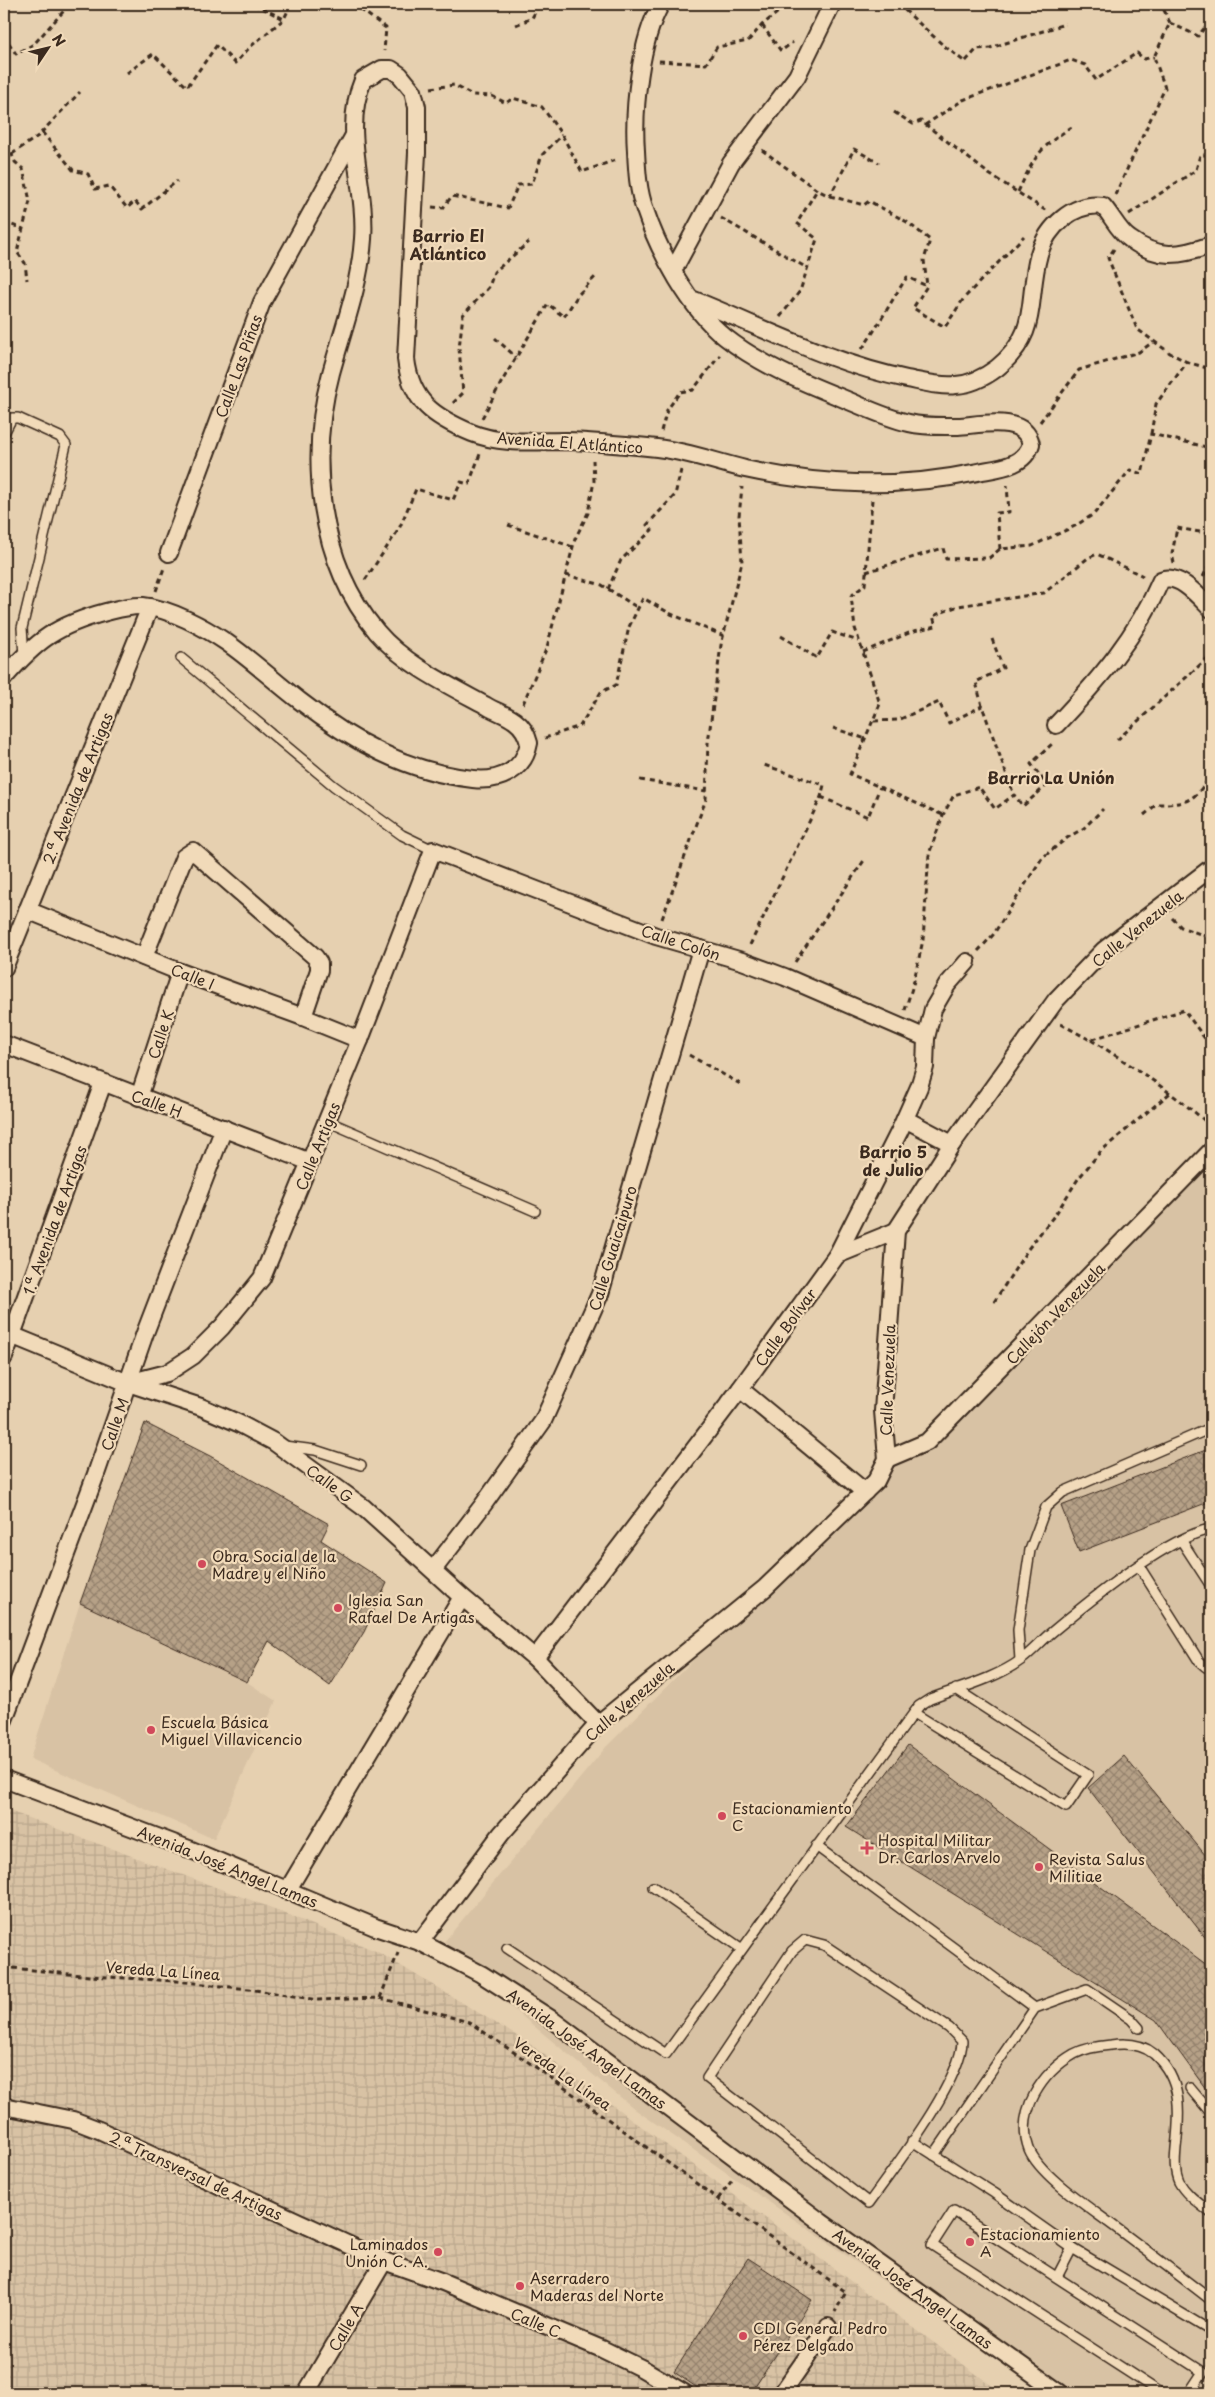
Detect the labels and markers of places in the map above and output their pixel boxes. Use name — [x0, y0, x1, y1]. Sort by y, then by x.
place label: Obra Social de la Madre y el Niño — [212, 1544, 337, 1584]
marker: Obra Social de la Madre y el Niño — [196, 1558, 208, 1570]
place label: Iglesia San Rafael De Artigas — [348, 1588, 475, 1628]
marker: Iglesia San Rafael De Artigas — [332, 1602, 344, 1614]
place label: Escuela Básica Miguel Villavicencio — [161, 1710, 302, 1750]
marker: Escuela Básica Miguel Villavicencio — [145, 1724, 157, 1736]
place label: Estacionamiento C — [732, 1796, 852, 1836]
marker: Estacionamiento C — [716, 1810, 728, 1822]
place label: Hospital Militar Dr. Carlos Arvelo — [878, 1828, 1001, 1868]
marker: Hospital Militar Dr. Carlos Arvelo — [860, 1841, 874, 1855]
place label: Revista Salus Militiae — [1049, 1847, 1145, 1887]
marker: Revista Salus Militiae — [1033, 1861, 1045, 1873]
place label: Estacionamiento A — [980, 2222, 1100, 2262]
place label: Laminados Unión C. A. — [345, 2232, 428, 2272]
marker: Estacionamiento A — [964, 2236, 976, 2248]
marker: Laminados Unión C. A. — [432, 2246, 444, 2258]
place label: Aserradero Maderas del Norte — [530, 2266, 664, 2306]
marker: Aserradero Maderas del Norte — [514, 2280, 526, 2292]
place label: CDI General Pedro Pérez Delgado — [753, 2316, 887, 2356]
marker: CDI General Pedro Pérez Delgado — [737, 2330, 749, 2342]

